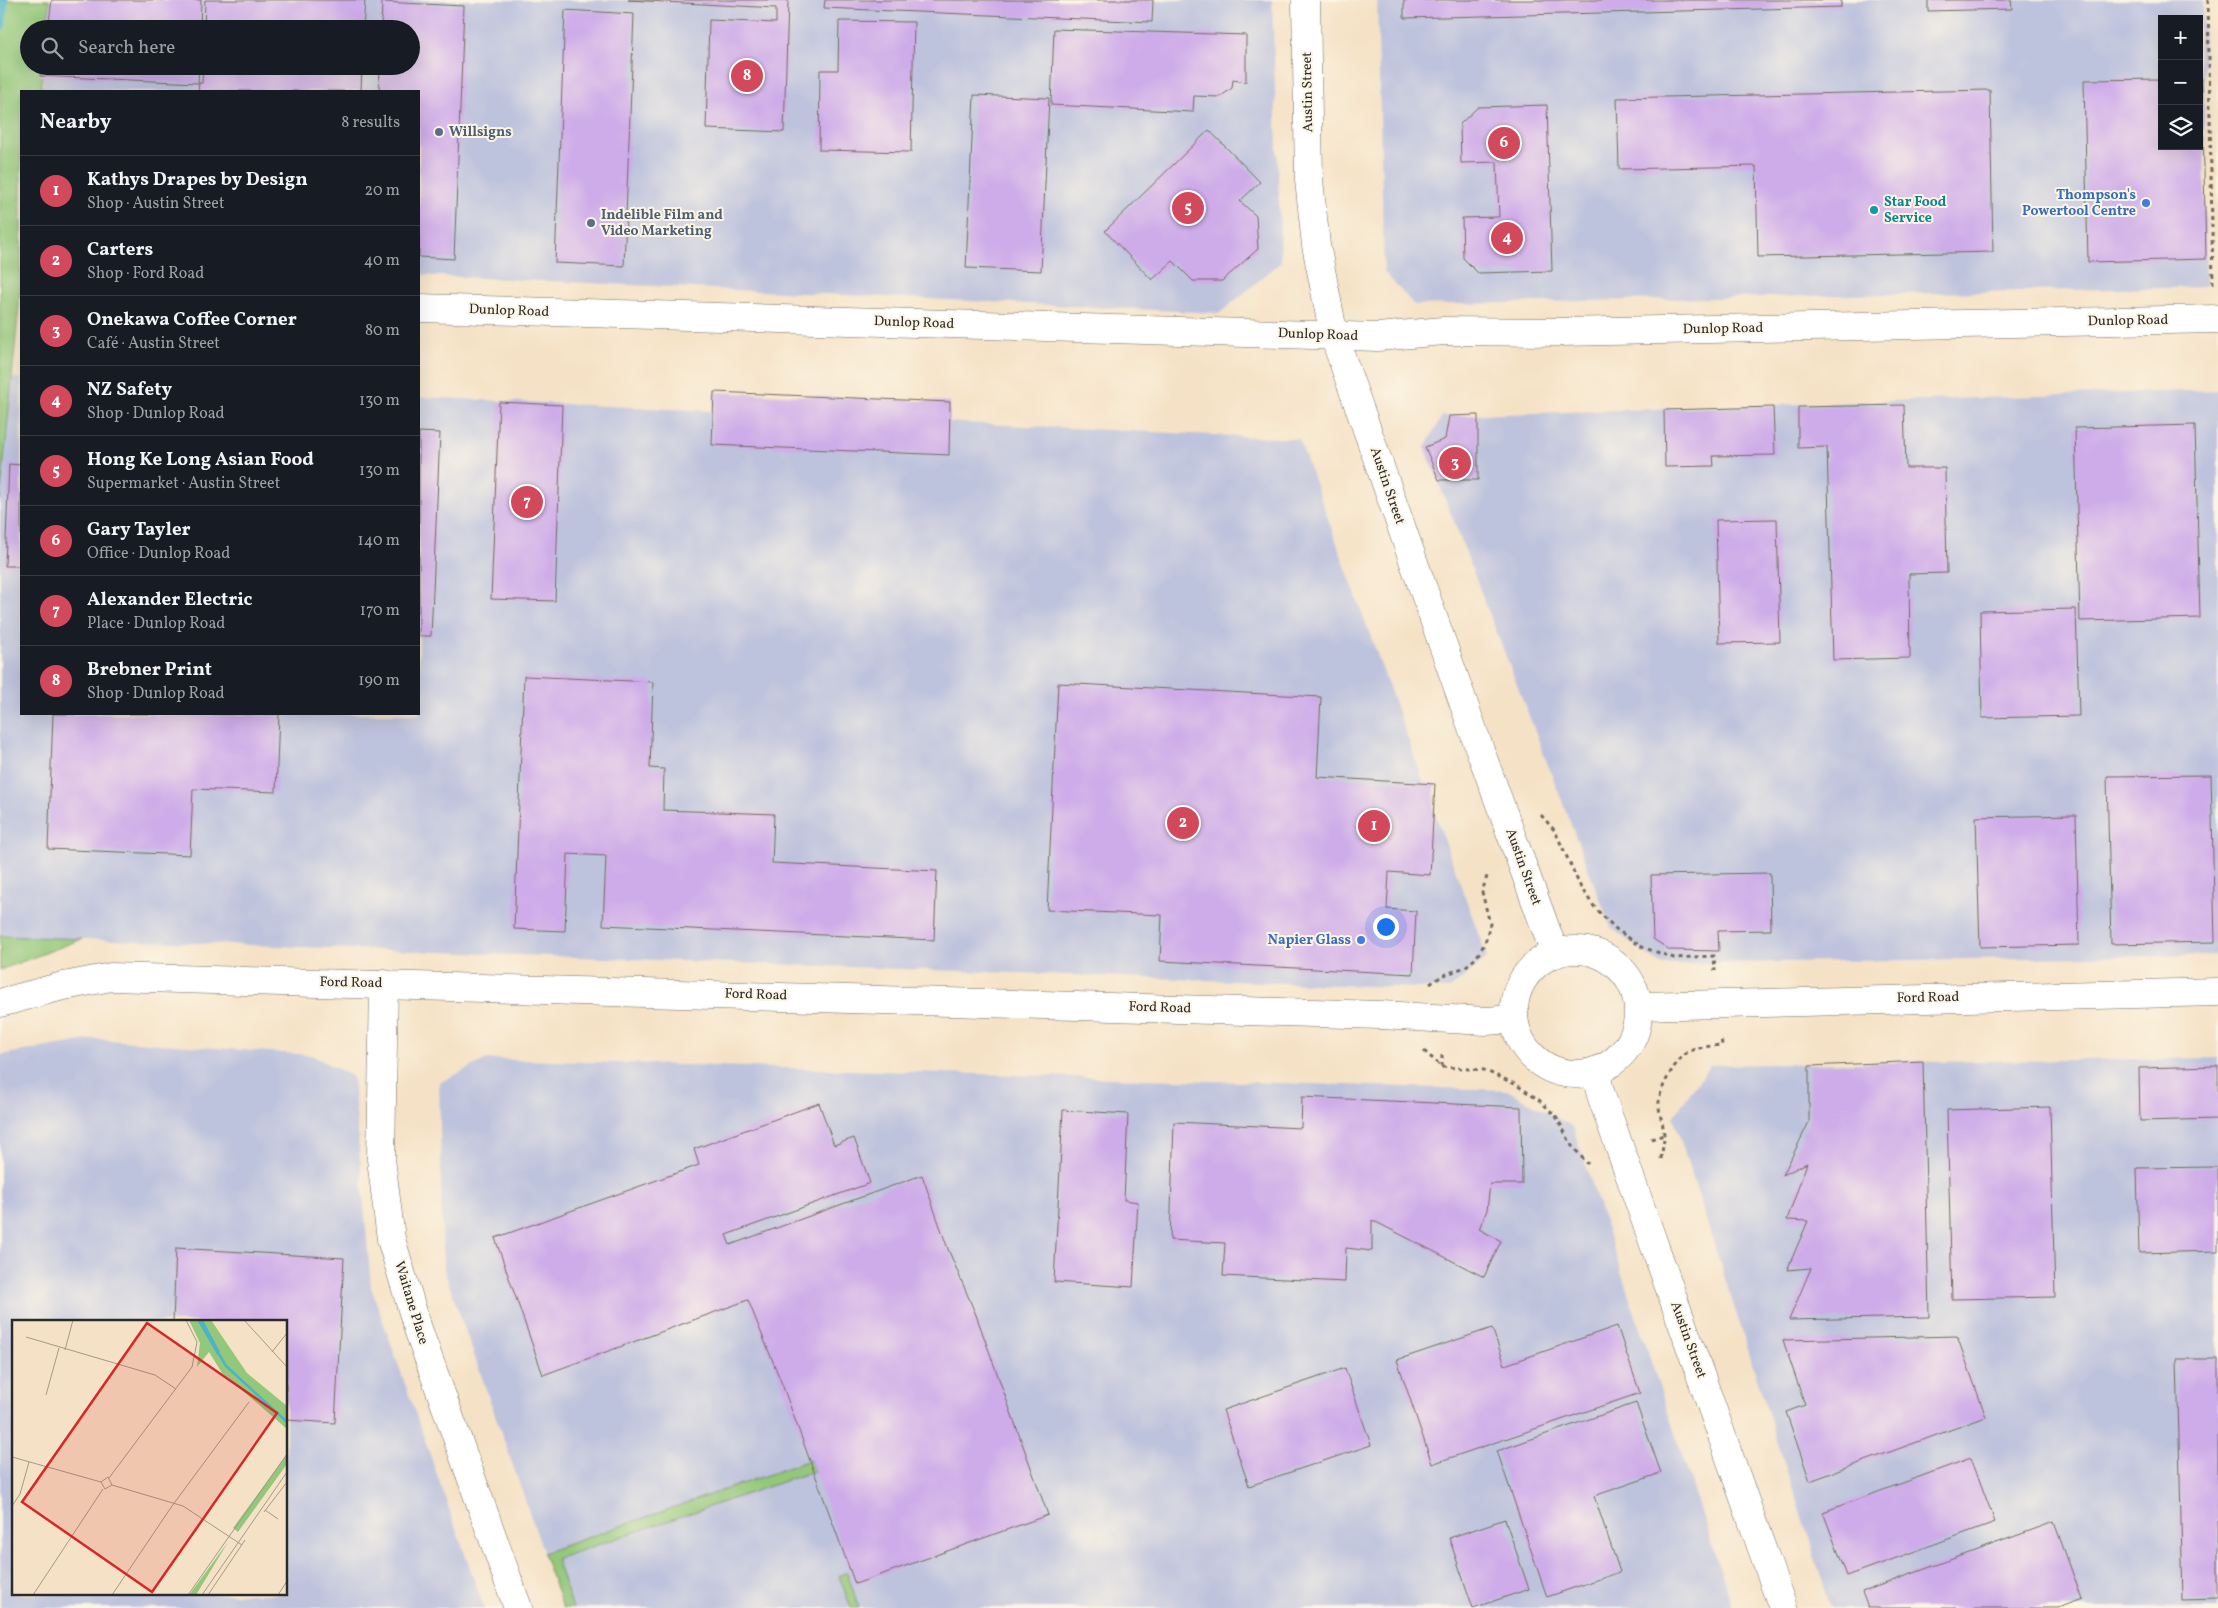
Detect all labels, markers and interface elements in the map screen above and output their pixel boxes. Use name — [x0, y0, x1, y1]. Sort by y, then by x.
map controls — [2158, 15, 2203, 150]
button: + — [2158, 15, 2203, 60]
search box — [20, 20, 420, 75]
icon: search — [38, 34, 66, 62]
text: Search here — [78, 35, 175, 61]
street label: Austin Street — [1298, 52, 1318, 132]
pin: 8 — [731, 57, 763, 95]
button: − — [2158, 60, 2203, 105]
button: layers — [2158, 105, 2203, 150]
text: Nearby — [40, 108, 111, 137]
text: 8 results — [341, 112, 400, 134]
place label: Willsigns — [449, 123, 512, 142]
pin: 6 — [1488, 124, 1520, 162]
marker: Willsigns — [433, 126, 445, 138]
text: Kathys Drapes by Design — [87, 167, 308, 193]
text: 1 — [53, 180, 59, 202]
text: 20 m — [365, 180, 400, 202]
place label: Thompson's Powertool Centre — [2022, 186, 2136, 221]
pin: 5 — [1172, 189, 1204, 227]
text: Shop · Austin Street — [87, 193, 225, 215]
place label: Star Food Service — [1884, 193, 1947, 228]
marker: Thompson's Powertool Centre — [2140, 197, 2152, 209]
marker: Star Food Service — [1868, 204, 1880, 216]
place label: Indelible Film and Video Marketing — [601, 206, 723, 241]
marker: Indelible Film and Video Marketing — [585, 217, 597, 229]
pin: 4 — [1491, 219, 1523, 257]
text: Carters — [87, 237, 153, 263]
text: 2 — [52, 250, 60, 272]
text: 40 m — [364, 250, 400, 272]
text: Shop · Ford Road — [87, 263, 204, 285]
street label: Dunlop Road — [468, 300, 550, 322]
text: Onekawa Coffee Corner — [87, 307, 297, 333]
street label: Dunlop Road — [2088, 311, 2169, 331]
street label: Dunlop Road — [873, 312, 955, 334]
street label: Dunlop Road — [1683, 319, 1764, 339]
text: 3 — [52, 320, 60, 342]
text: 80 m — [365, 320, 400, 342]
street label: Dunlop Road — [1277, 324, 1359, 346]
text: Café · Austin Street — [87, 333, 220, 355]
text: NZ Safety — [87, 377, 172, 403]
text: 4 — [51, 390, 61, 412]
text: 130 m — [359, 390, 400, 412]
text: Shop · Dunlop Road — [87, 403, 225, 425]
pin: 3 — [1439, 444, 1471, 482]
street label: Austin Street — [1365, 445, 1409, 527]
text: Hong Ke Long Asian Food — [87, 447, 314, 473]
text: 5 — [52, 460, 60, 482]
text: 130 m — [359, 460, 400, 482]
text: Supermarket · Austin Street — [87, 473, 280, 495]
pin: 7 — [511, 483, 543, 521]
text: Gary Tayler — [87, 517, 191, 543]
text: 6 — [52, 530, 60, 552]
text: 140 m — [358, 530, 400, 552]
text: Office · Dunlop Road — [87, 543, 230, 565]
text: Alexander Electric — [87, 587, 252, 613]
text: 7 — [52, 600, 60, 622]
text: 170 m — [360, 600, 400, 622]
text: Place · Dunlop Road — [87, 613, 225, 635]
text: Brebner Print — [87, 657, 212, 683]
text: 8 — [52, 670, 60, 692]
text: 190 m — [358, 670, 400, 692]
text: Shop · Dunlop Road — [87, 683, 225, 705]
pin: 2 — [1167, 804, 1199, 842]
pin: 1 — [1358, 807, 1390, 845]
street label: Austin Street — [1500, 826, 1546, 908]
your location — [1373, 914, 1399, 940]
place label: Napier Glass — [1268, 931, 1351, 950]
marker: Napier Glass — [1355, 934, 1367, 946]
street label: Ford Road — [319, 973, 383, 993]
street label: Ford Road — [724, 984, 788, 1006]
street label: Ford Road — [1896, 988, 1960, 1008]
street label: Ford Road — [1128, 997, 1192, 1019]
street label: Waitane Place — [389, 1259, 433, 1347]
street label: Austin Street — [1665, 1299, 1711, 1381]
inset map — [12, 1320, 288, 1596]

